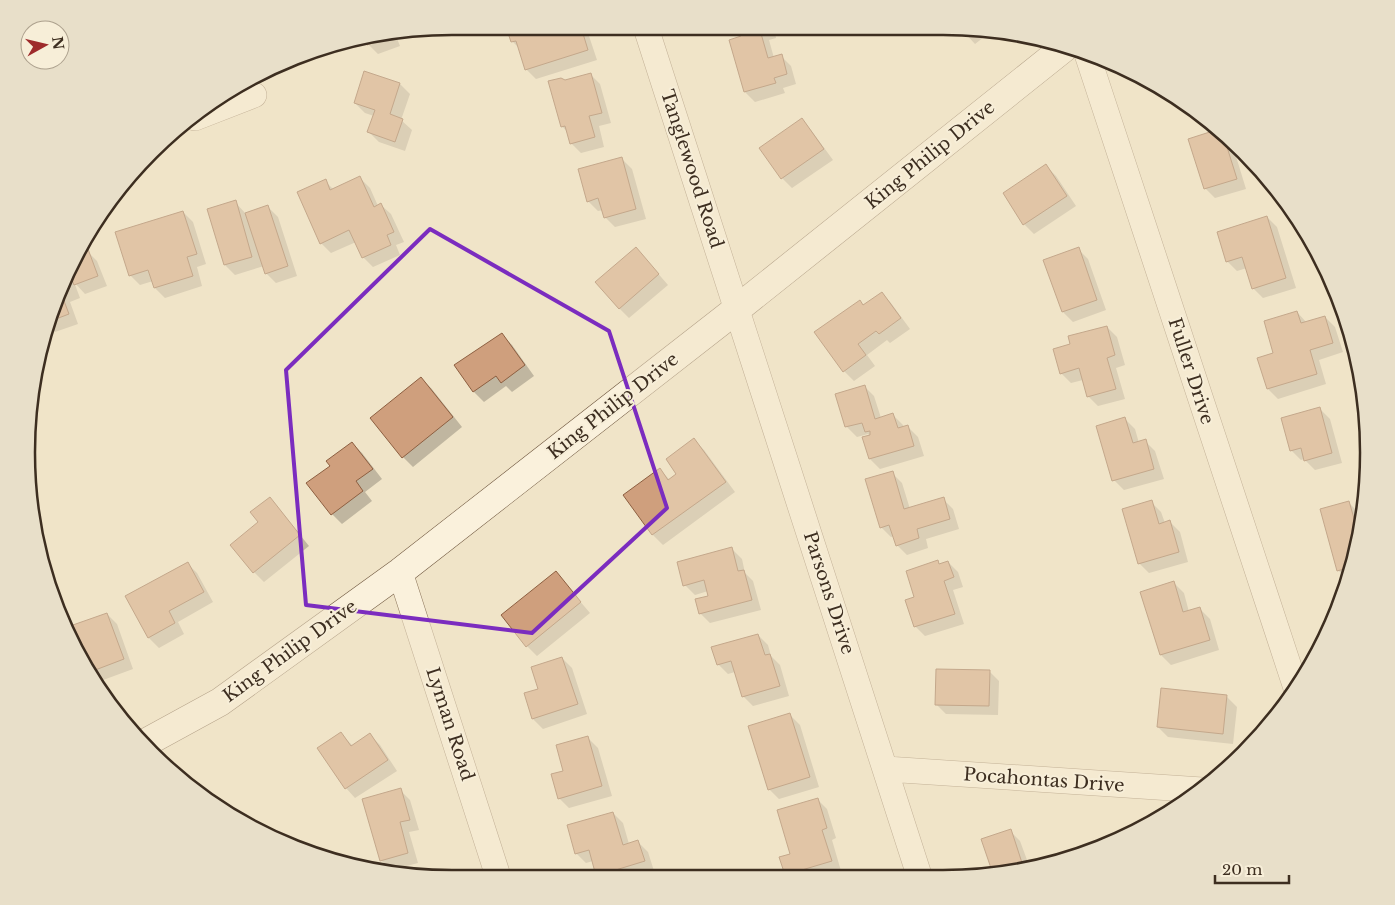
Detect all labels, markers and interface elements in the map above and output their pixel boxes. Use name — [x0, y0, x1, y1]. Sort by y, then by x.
north arrow — [20, 20, 70, 70]
text: N — [48, 35, 68, 51]
street label: Tanglewood Road — [656, 87, 728, 251]
street label: King Philip Drive — [861, 96, 999, 214]
street label: Fuller Drive — [1163, 315, 1219, 427]
street label: King Philip Drive — [543, 348, 683, 464]
street label: Parsons Drive — [799, 529, 859, 657]
street label: King Philip Drive — [219, 595, 361, 707]
street label: Lyman Road — [421, 664, 479, 784]
street label: Pocahontas Drive — [963, 763, 1125, 797]
scale bar — [1215, 852, 1289, 884]
text: 20 m — [1222, 860, 1262, 879]

